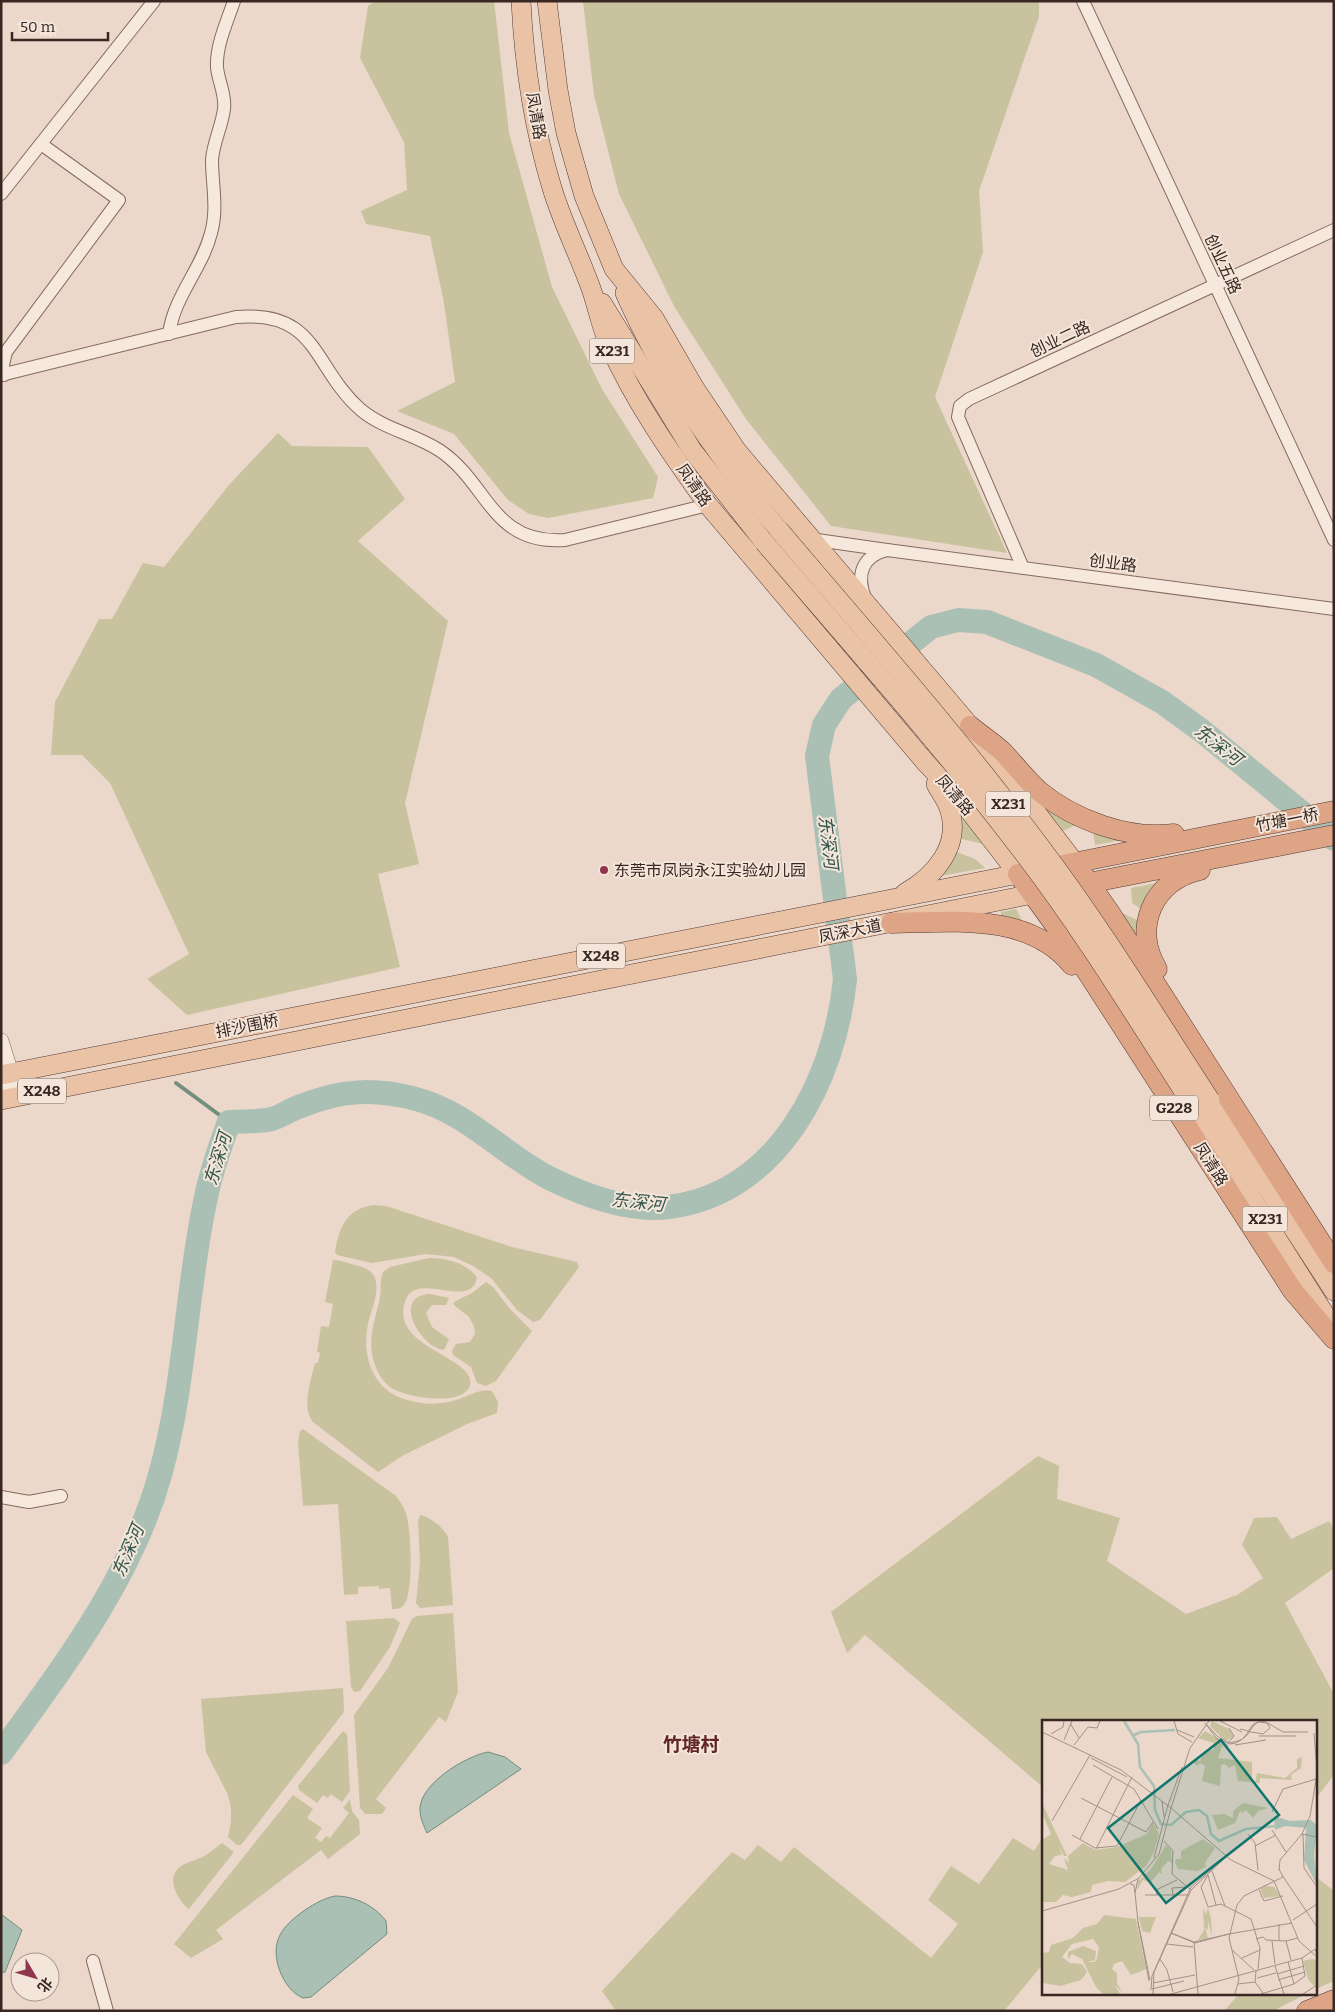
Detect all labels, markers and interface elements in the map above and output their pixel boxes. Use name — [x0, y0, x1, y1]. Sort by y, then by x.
scale bar — [12, 10, 109, 42]
text: 50 m — [20, 18, 56, 36]
street label: 凤清路 — [522, 91, 550, 141]
street label: 创业五路 — [1201, 231, 1245, 297]
street label: 创业二路 — [1027, 317, 1093, 361]
road number: X231 — [590, 338, 634, 364]
street label: 凤清路 — [672, 460, 716, 510]
street label: 创业路 — [1088, 551, 1138, 575]
water label: 东深河 — [1190, 720, 1248, 772]
street label: 凤清路 — [932, 771, 978, 819]
road number: X231 — [986, 792, 1030, 816]
street label: 竹塘一桥 — [1254, 805, 1320, 835]
water label: 东深河 — [814, 814, 843, 873]
place label: 东莞市凤岗永江实验幼儿园 — [614, 861, 806, 880]
marker: 东莞市凤岗永江实验幼儿园 — [598, 864, 610, 876]
street label: 凤深大道 — [817, 916, 883, 946]
road number: X248 — [577, 944, 625, 968]
street label: 排沙围桥 — [214, 1011, 280, 1041]
road number: X248 — [18, 1078, 66, 1104]
road number: G228 — [1150, 1096, 1198, 1120]
water label: 东深河 — [200, 1127, 237, 1188]
street label: 凤清路 — [1190, 1139, 1232, 1189]
water label: 东深河 — [610, 1188, 669, 1216]
road number: X231 — [1242, 1206, 1288, 1232]
water label: 东深河 — [107, 1519, 150, 1580]
inset map — [1042, 1720, 1318, 1994]
district label: 竹塘村 — [662, 1733, 720, 1756]
north arrow — [10, 1952, 60, 2002]
text: 北 — [34, 1974, 56, 1995]

